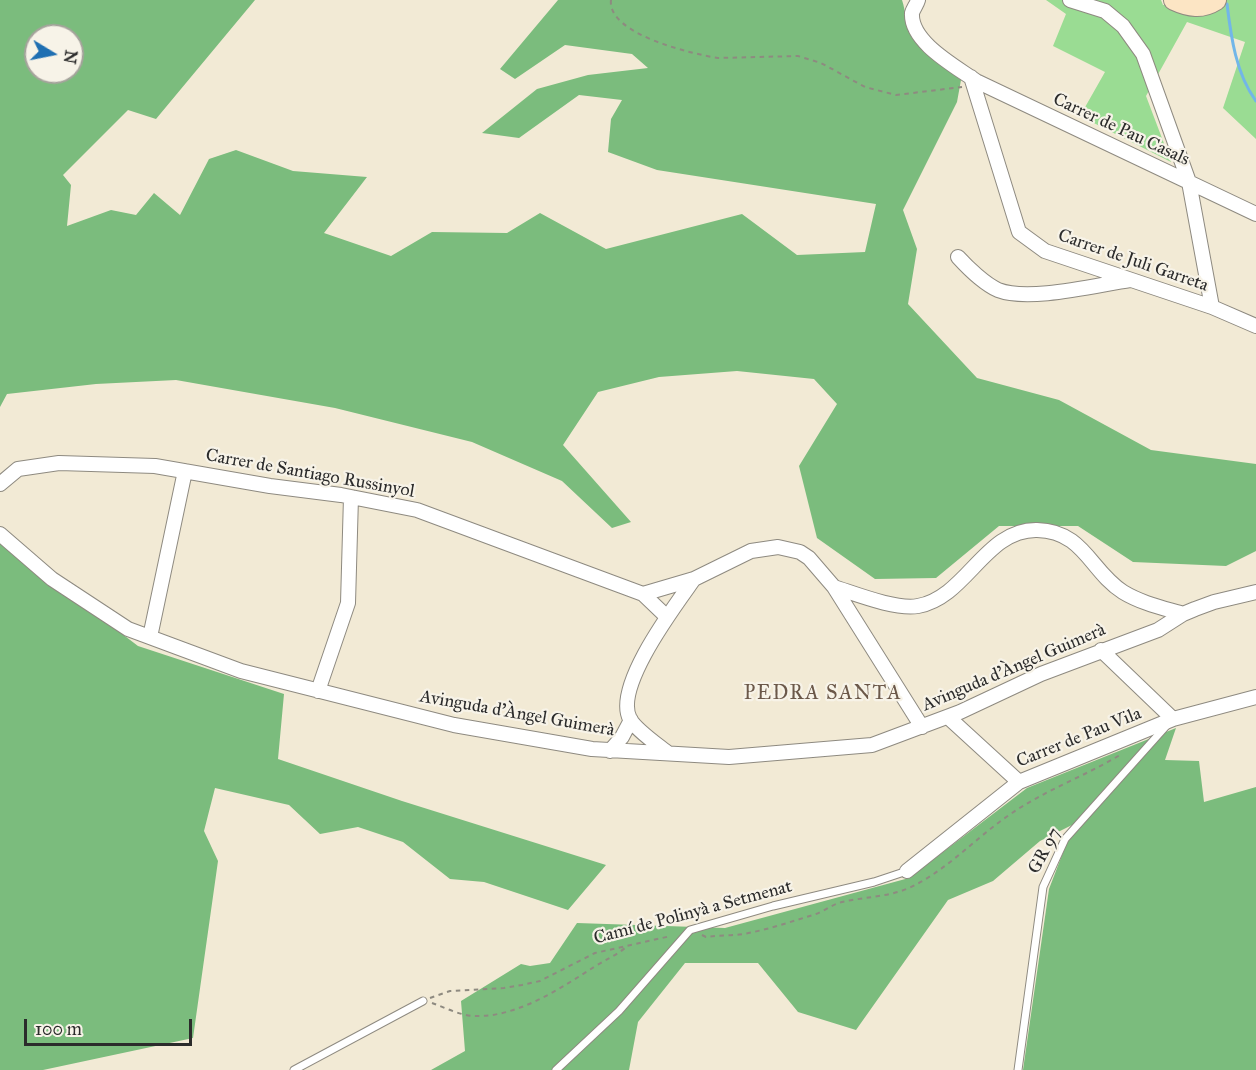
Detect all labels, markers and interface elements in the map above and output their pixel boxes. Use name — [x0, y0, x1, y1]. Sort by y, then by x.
north arrow — [24, 24, 84, 84]
text: N — [60, 49, 81, 65]
street label: Carrer de Pau Casals — [1049, 89, 1193, 171]
street label: Carrer de Juli Garreta — [1055, 225, 1211, 297]
street label: Carrer de Santiago Russinyol — [204, 445, 416, 503]
street label: Avinguda d'Àngel Guimerà — [919, 620, 1109, 716]
district label: PEDRA SANTA — [744, 682, 902, 706]
street label: Avinguda d'Àngel Guimerà — [418, 686, 616, 742]
street label: Carrer de Pau Vila — [1013, 703, 1145, 773]
street label: GR 97 — [1024, 824, 1066, 878]
street label: Camí de Polinyà a Setmenat — [592, 876, 794, 950]
scale bar — [27, 1007, 195, 1045]
text: 100 m — [35, 1018, 82, 1040]

